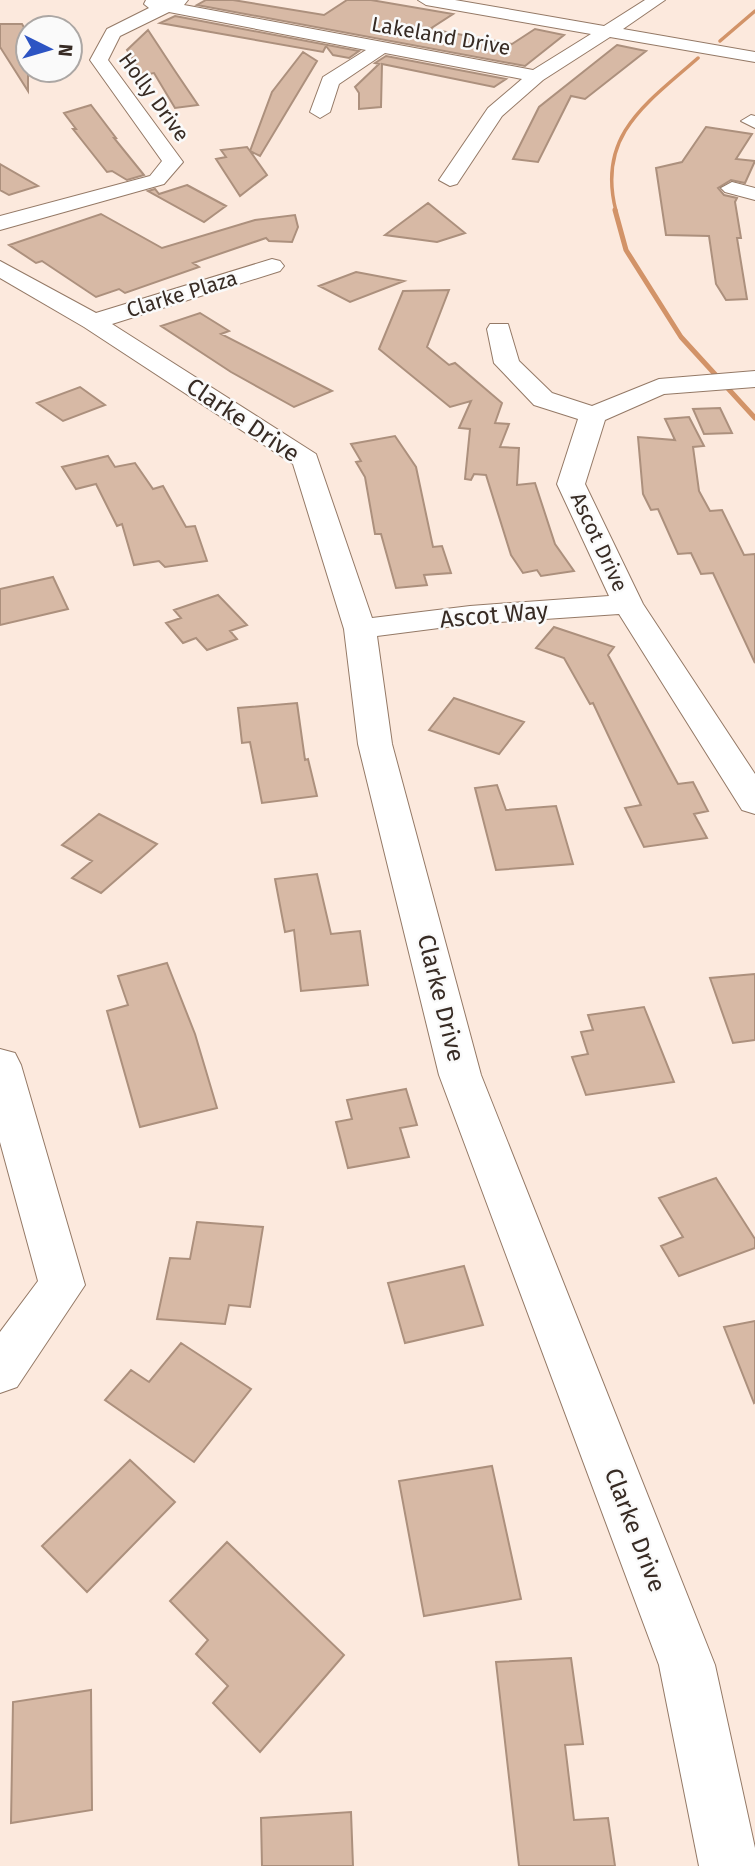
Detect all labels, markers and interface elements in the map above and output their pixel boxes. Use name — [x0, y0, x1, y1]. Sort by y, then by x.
street label: Lakeland Drive — [369, 11, 513, 61]
north arrow — [14, 14, 84, 84]
text: N — [53, 43, 77, 58]
street label: Holly Drive — [113, 47, 195, 147]
street label: Clarke Plaza — [123, 265, 241, 323]
street label: Clarke Drive — [181, 372, 305, 468]
street label: Ascot Drive — [565, 488, 633, 596]
street label: Ascot Way — [439, 596, 549, 634]
street label: Clarke Drive — [412, 931, 470, 1065]
street label: Clarke Drive — [599, 1464, 671, 1596]

